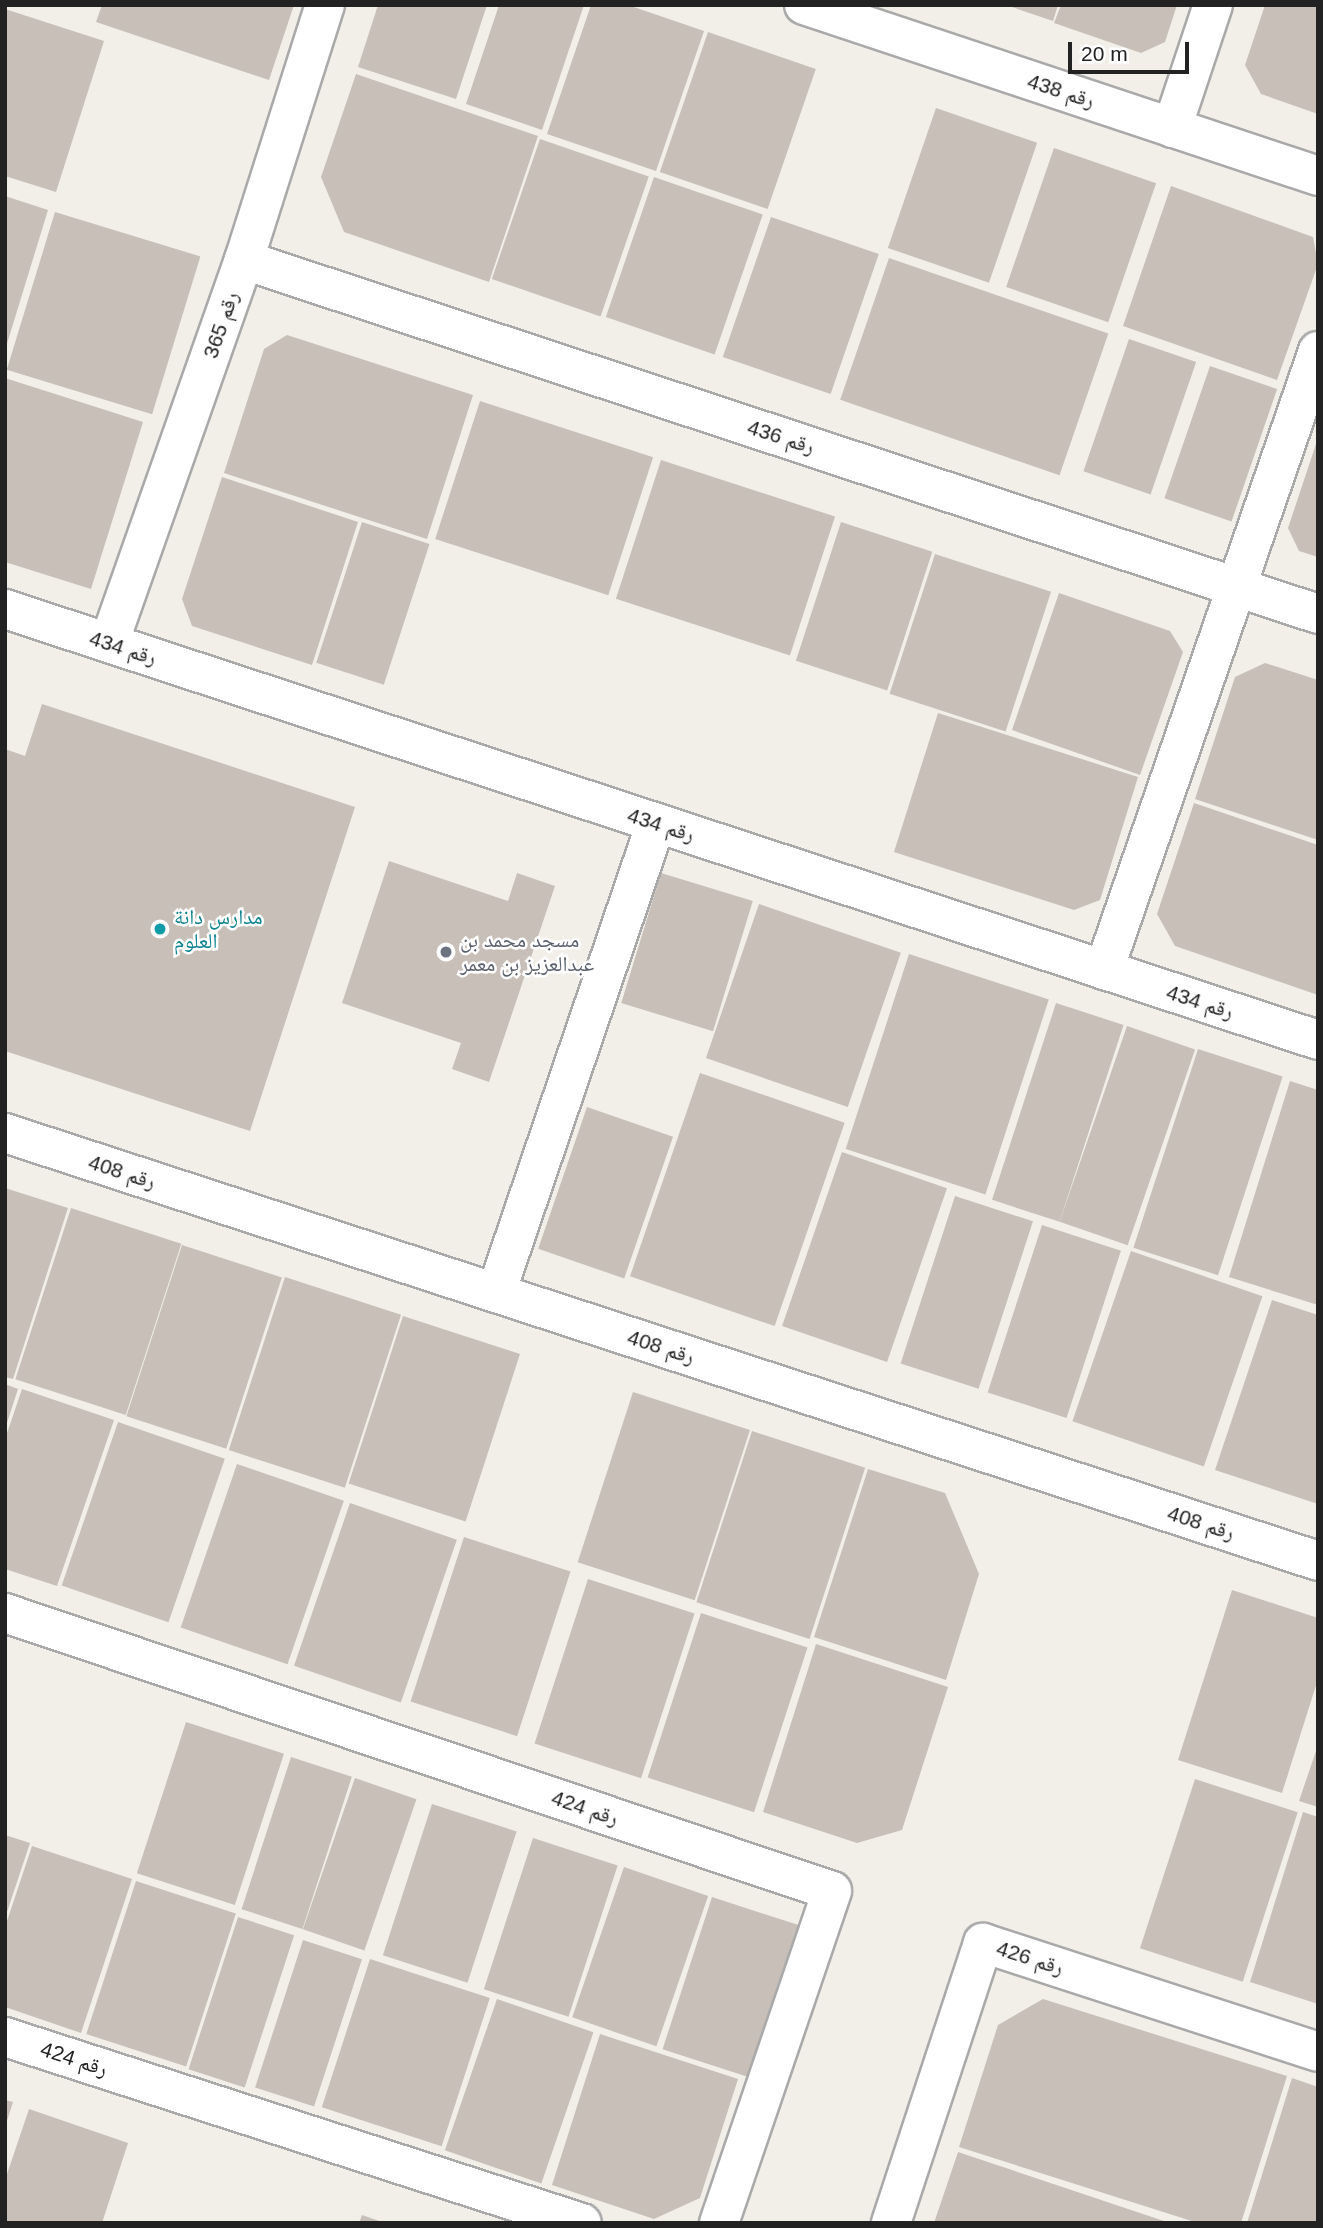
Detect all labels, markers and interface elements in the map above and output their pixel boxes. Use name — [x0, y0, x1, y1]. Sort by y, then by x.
scale bar — [1071, 28, 1192, 72]
text: 20 m — [1081, 42, 1128, 65]
street label: رقم 438 — [1024, 68, 1098, 114]
street label: رقم 365 — [198, 288, 244, 362]
street label: رقم 436 — [744, 414, 818, 460]
street label: رقم 434 — [86, 625, 160, 671]
street label: رقم 434 — [624, 802, 698, 848]
place label: مدارس دانة العلوم — [174, 904, 263, 954]
marker: مدارس دانة العلوم — [152, 921, 168, 937]
place label: مسجد محمد بن عبدالعزيز بن معمر — [460, 927, 594, 977]
marker: مسجد محمد بن عبدالعزيز بن معمر — [438, 944, 454, 960]
street label: رقم 434 — [1163, 979, 1237, 1025]
street label: رقم 408 — [85, 1149, 159, 1195]
street label: رقم 408 — [624, 1324, 698, 1370]
street label: رقم 408 — [1164, 1500, 1238, 1546]
street label: رقم 424 — [548, 1785, 622, 1831]
street label: رقم 426 — [993, 1935, 1067, 1981]
street label: رقم 424 — [37, 2036, 111, 2082]

